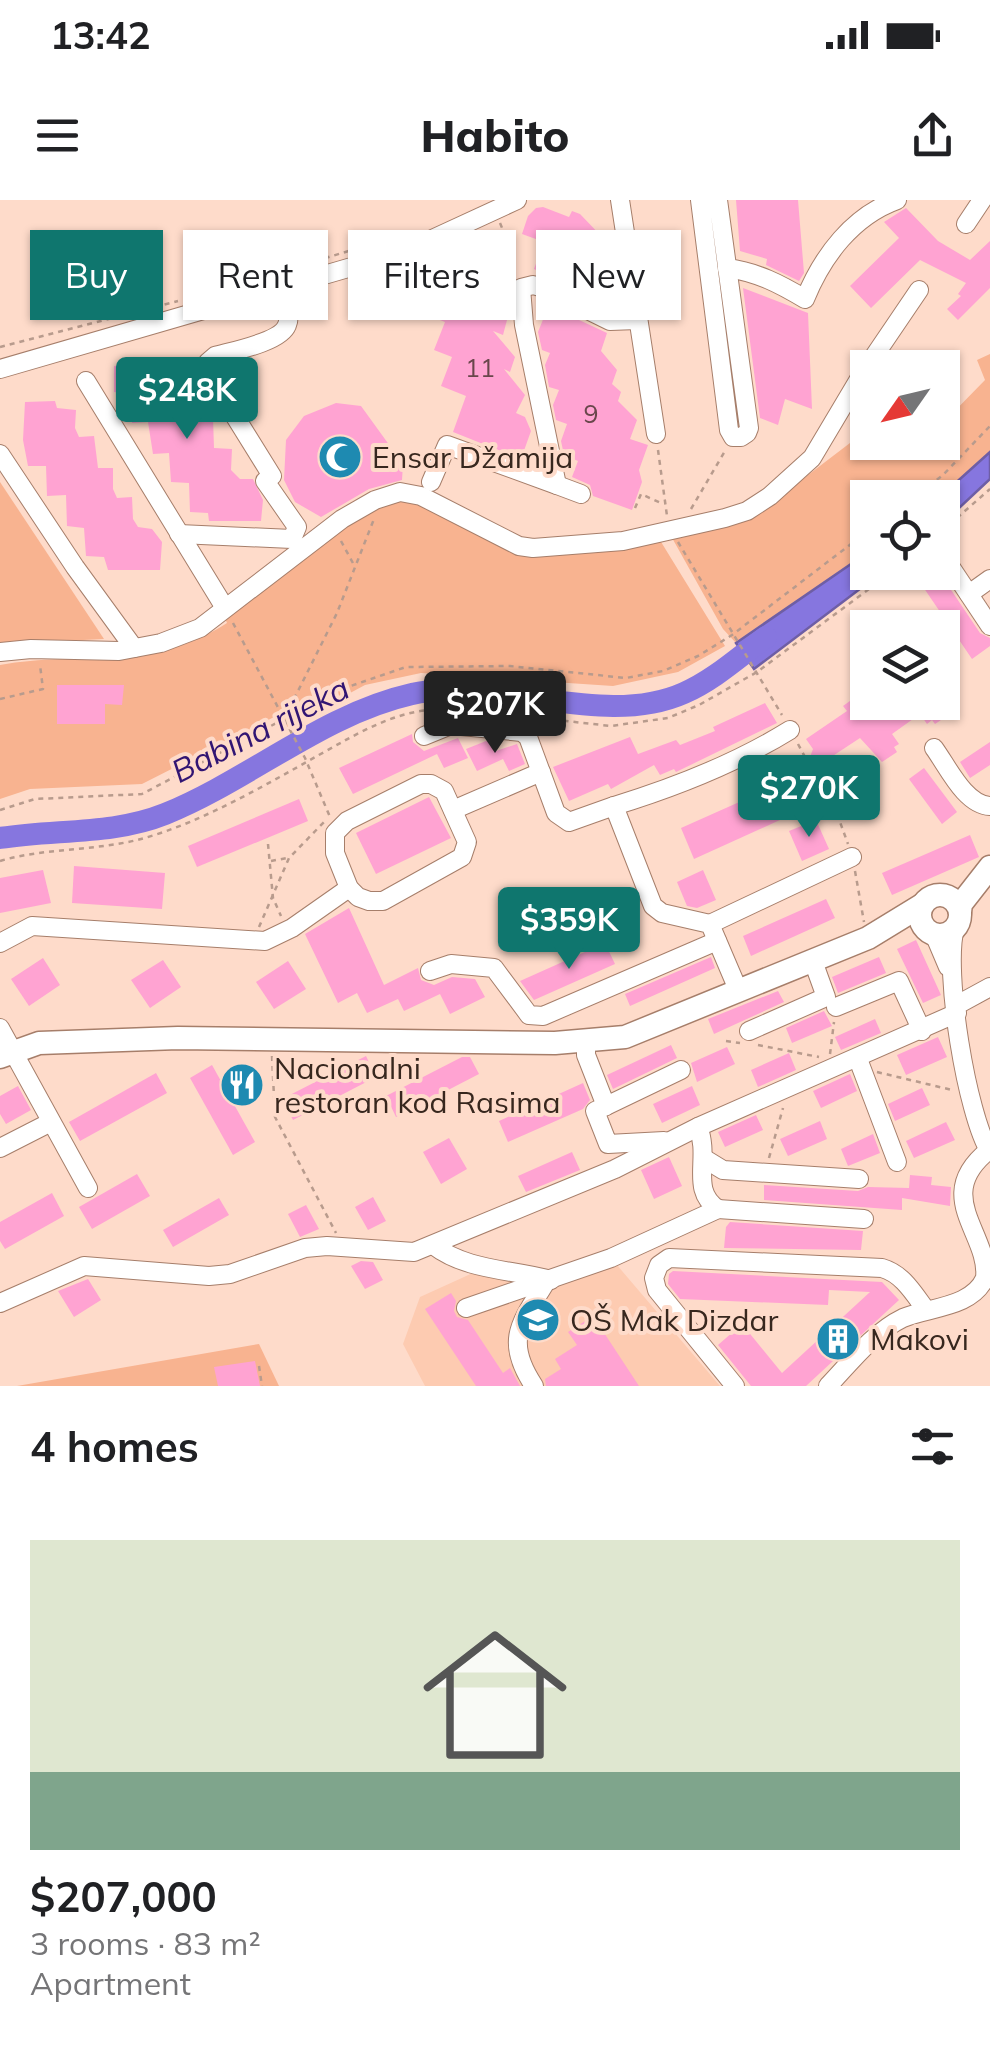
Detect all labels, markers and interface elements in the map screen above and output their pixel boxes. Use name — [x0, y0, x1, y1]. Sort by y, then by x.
text: 13:42 — [50, 11, 151, 59]
text: Habito — [420, 107, 570, 163]
icon: menu — [30, 108, 85, 163]
icon: share — [905, 108, 960, 163]
chip: Buy — [30, 230, 163, 320]
chip: Rent — [183, 230, 328, 320]
chip: Filters — [348, 230, 516, 320]
chip: New — [536, 230, 681, 320]
north arrow — [850, 350, 960, 460]
map controls — [850, 350, 960, 720]
house number: 11 — [465, 352, 495, 383]
pin: $248K — [117, 357, 257, 442]
text: $248K — [138, 369, 236, 409]
house number: 9 — [583, 398, 599, 429]
mosque icon: Ensar Džamija — [317, 434, 363, 480]
place label: Ensar Džamija — [372, 438, 573, 476]
button: locate — [850, 480, 960, 590]
button: layers — [850, 610, 960, 720]
water label: Babina rijeka — [165, 667, 355, 791]
pin: $207K — [425, 671, 565, 756]
text: $207K — [446, 683, 544, 723]
pin: $270K — [739, 755, 879, 840]
text: $270K — [760, 767, 858, 807]
pin: $359K — [499, 887, 639, 972]
text: $359K — [520, 899, 618, 939]
place label: Nacionalni restoran kod Rasima — [274, 1049, 560, 1121]
restaurant icon: Nacionalni restoran kod Rasima — [219, 1062, 265, 1108]
school or university icon: OŠ Mak Dizdar — [515, 1297, 561, 1343]
place label: OŠ Mak Dizdar — [570, 1301, 779, 1339]
building icon: Makovi — [815, 1316, 861, 1362]
place label: Makovi — [870, 1320, 969, 1358]
icon: filters — [905, 1419, 960, 1474]
text: 4 homes — [30, 1420, 199, 1473]
icon: home — [405, 1605, 585, 1785]
text: $207,000 — [30, 1870, 217, 1923]
text: 3 rooms · 83 m² — [30, 1923, 261, 1963]
text: Apartment — [30, 1963, 191, 2003]

